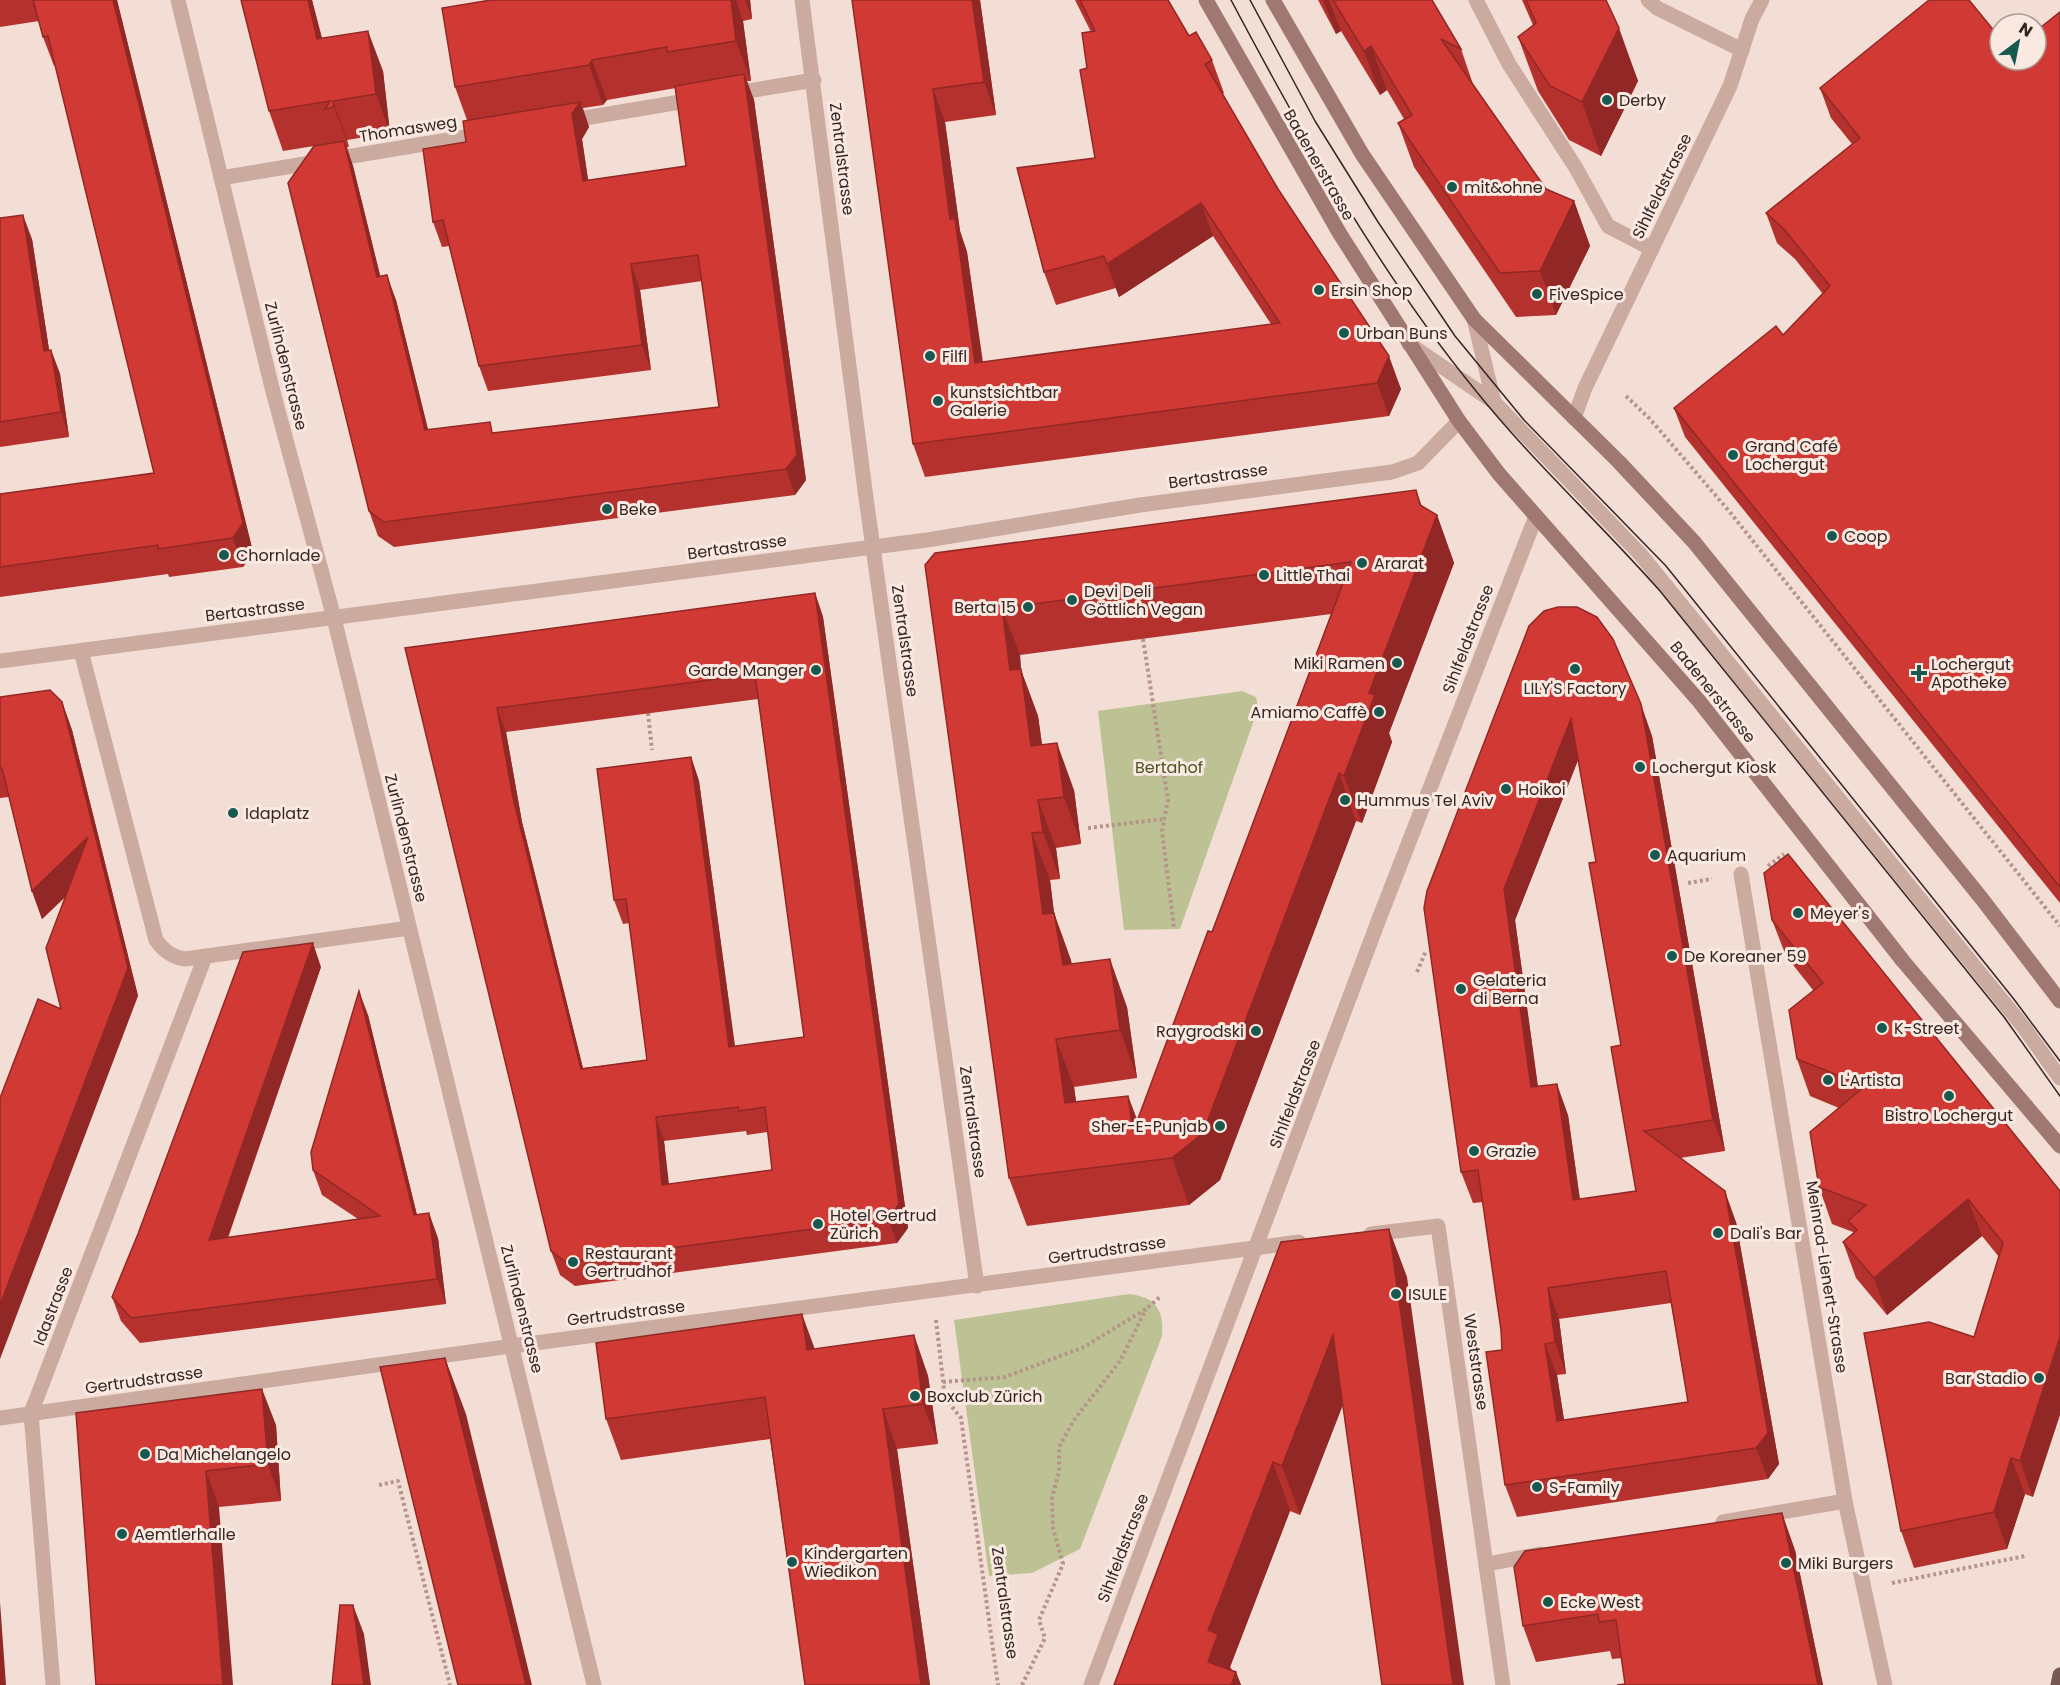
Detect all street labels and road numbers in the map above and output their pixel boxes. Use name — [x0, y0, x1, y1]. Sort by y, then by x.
street label: Zentralstrasse — [824, 102, 860, 217]
street label: Badenerstrasse — [1278, 105, 1360, 225]
street label: Thomasweg — [357, 110, 459, 148]
street label: Sihlfeldstrasse — [1626, 129, 1698, 243]
street label: Zurlindenstrasse — [259, 299, 313, 433]
street label: Bertastrasse — [1167, 458, 1269, 494]
street label: Bertastrasse — [686, 529, 788, 565]
street label: Sihlfeldstrasse — [1437, 581, 1499, 697]
street label: Zentralstrasse — [886, 583, 924, 699]
street label: Bertastrasse — [204, 592, 306, 628]
street label: Badenerstrasse — [1665, 636, 1761, 748]
street label: Zurlindenstrasse — [379, 771, 433, 905]
street label: Sihlfeldstrasse — [1264, 1036, 1326, 1152]
street label: Zentralstrasse — [954, 1064, 992, 1180]
street label: Meinrad-Lienert-Strasse — [1800, 1179, 1854, 1375]
street label: Gertrudstrasse — [1047, 1230, 1167, 1270]
street label: Zurlindenstrasse — [495, 1242, 549, 1376]
street label: Idastrasse — [27, 1263, 79, 1349]
street label: Gertrudstrasse — [566, 1294, 686, 1332]
street label: Weststrasse — [1458, 1312, 1494, 1412]
street label: Gertrudstrasse — [84, 1360, 204, 1400]
street label: Sihlfeldstrasse — [1092, 1490, 1154, 1606]
street label: Zentralstrasse — [986, 1545, 1024, 1661]

